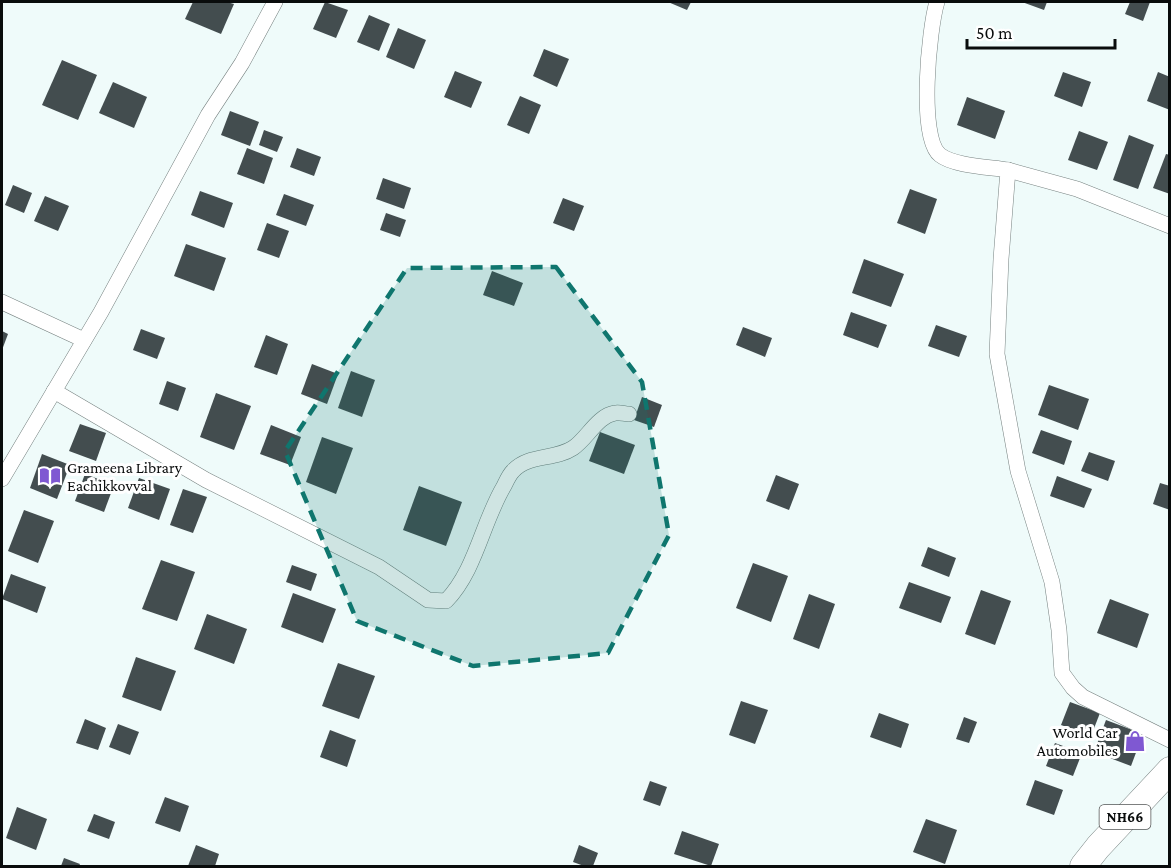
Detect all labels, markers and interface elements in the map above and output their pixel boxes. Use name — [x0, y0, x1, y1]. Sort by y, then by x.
scale bar — [967, 12, 1116, 50]
text: 50 m — [976, 23, 1013, 43]
place label: Grameena Library Eachikkovval — [67, 459, 183, 494]
library icon: Grameena Library Eachikkovval — [38, 464, 62, 488]
place label: World Car Automobiles — [1037, 724, 1118, 759]
shop icon: World Car Automobiles — [1123, 729, 1147, 753]
road number: NH66 — [1100, 805, 1150, 829]

